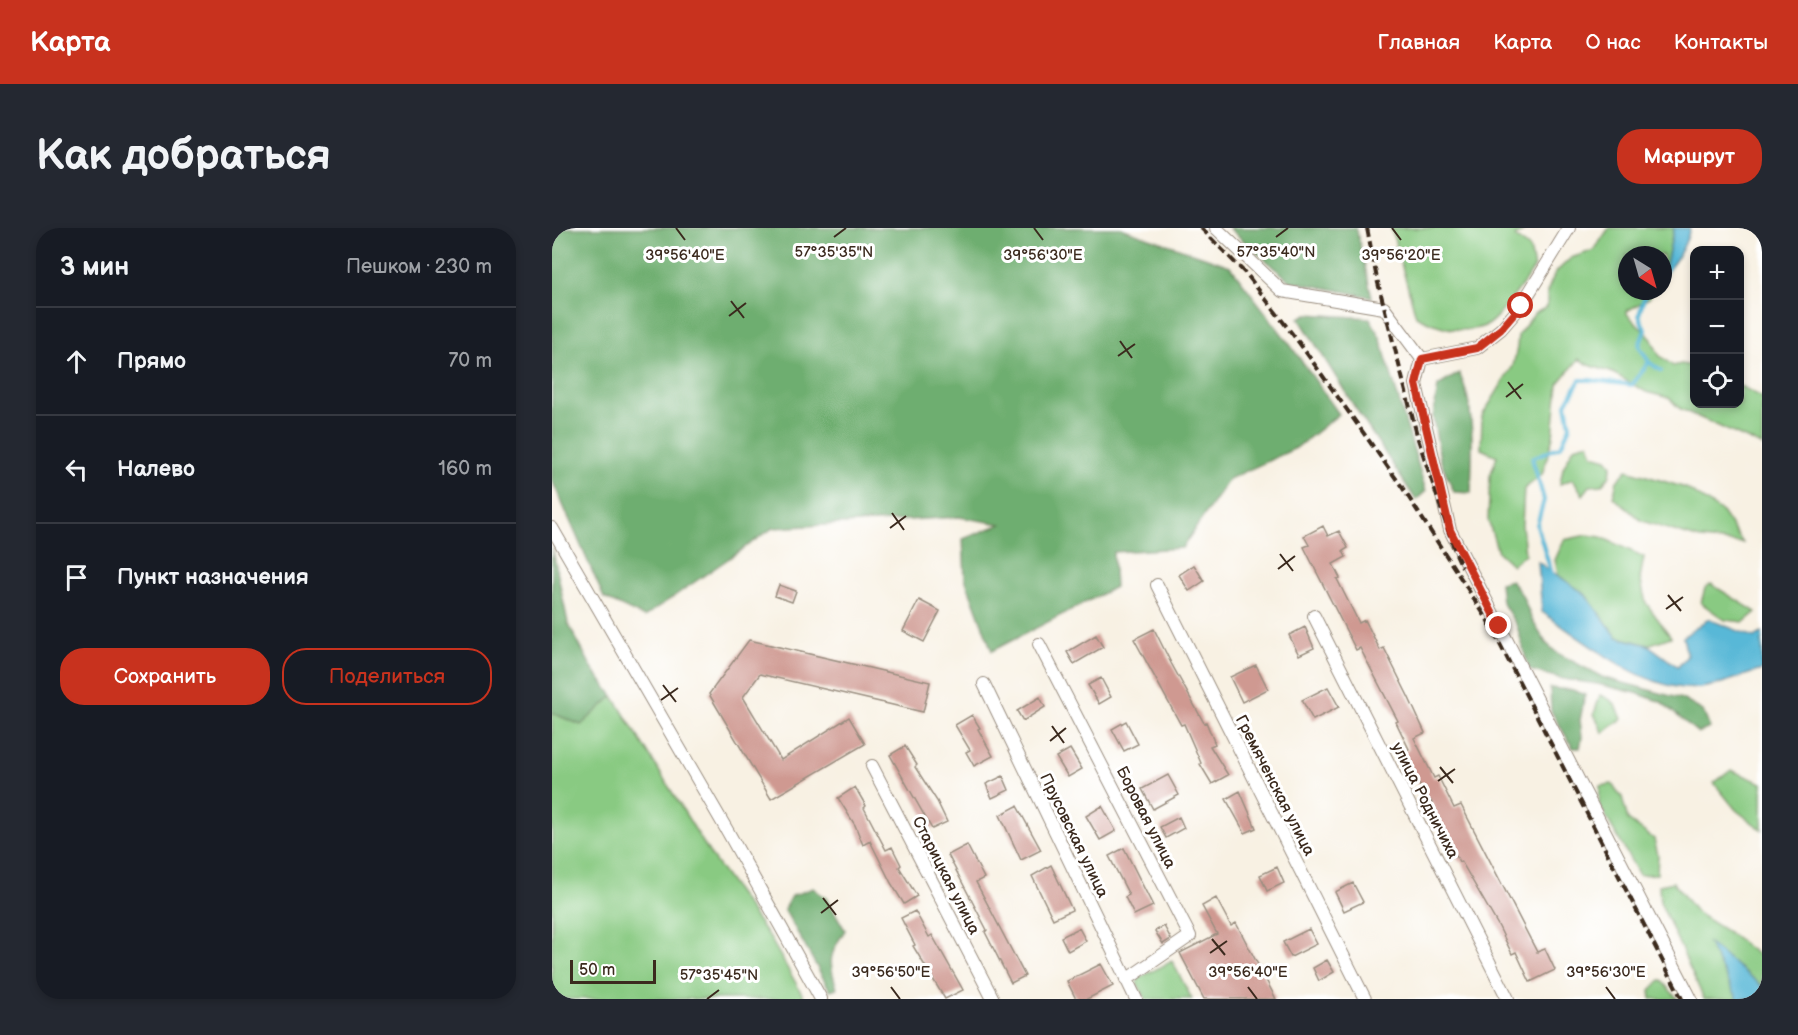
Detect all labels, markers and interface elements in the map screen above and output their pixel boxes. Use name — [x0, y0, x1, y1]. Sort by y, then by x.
text: Карта — [30, 26, 110, 59]
text: Главная — [1377, 30, 1460, 55]
text: Карта — [1493, 30, 1552, 55]
text: О нас — [1585, 30, 1641, 55]
text: Контакты — [1674, 30, 1768, 55]
button: Маршрут — [1617, 129, 1762, 184]
text: Как добраться — [36, 131, 331, 182]
text: 57°35'35"N — [795, 243, 873, 262]
text: 57°35'40"N — [1237, 243, 1315, 262]
text: 39°56'40"E — [645, 246, 725, 265]
text: 39°56'30"E — [1003, 246, 1083, 265]
text: 39°56'20"E — [1361, 246, 1441, 265]
north arrow — [1618, 246, 1672, 300]
map controls — [1690, 246, 1744, 408]
button: + — [1690, 246, 1744, 300]
text: 3 мин — [60, 252, 129, 283]
text: Пешком · 230 m — [346, 255, 492, 279]
route start — [1507, 292, 1533, 318]
button: − — [1690, 300, 1744, 354]
icon: ahead — [60, 345, 93, 378]
text: Прямо — [117, 348, 186, 375]
text: 70 m — [448, 349, 492, 373]
button: locate — [1690, 354, 1744, 408]
icon: left — [60, 453, 93, 486]
text: Налево — [117, 456, 195, 483]
text: 160 m — [438, 457, 492, 481]
icon: arrive — [60, 561, 93, 594]
text: Пункт назначения — [117, 564, 309, 591]
route end — [1485, 612, 1511, 638]
button: Сохранить — [60, 648, 270, 705]
button: Поделиться — [282, 648, 492, 705]
street label: Гремяченская улица — [1231, 712, 1319, 860]
street label: улица Родничиха — [1387, 739, 1462, 863]
street label: Боровая улица — [1112, 763, 1180, 872]
street label: Прусовская улица — [1035, 770, 1112, 901]
street label: Старицкая улица — [908, 813, 984, 938]
scale bar — [570, 957, 656, 984]
text: 50 m — [579, 961, 615, 980]
text: 39°56'50"E — [852, 963, 931, 982]
text: 39°56'40"E — [1208, 963, 1288, 982]
text: 39°56'30"E — [1566, 963, 1646, 982]
text: 57°35'45"N — [680, 966, 758, 985]

